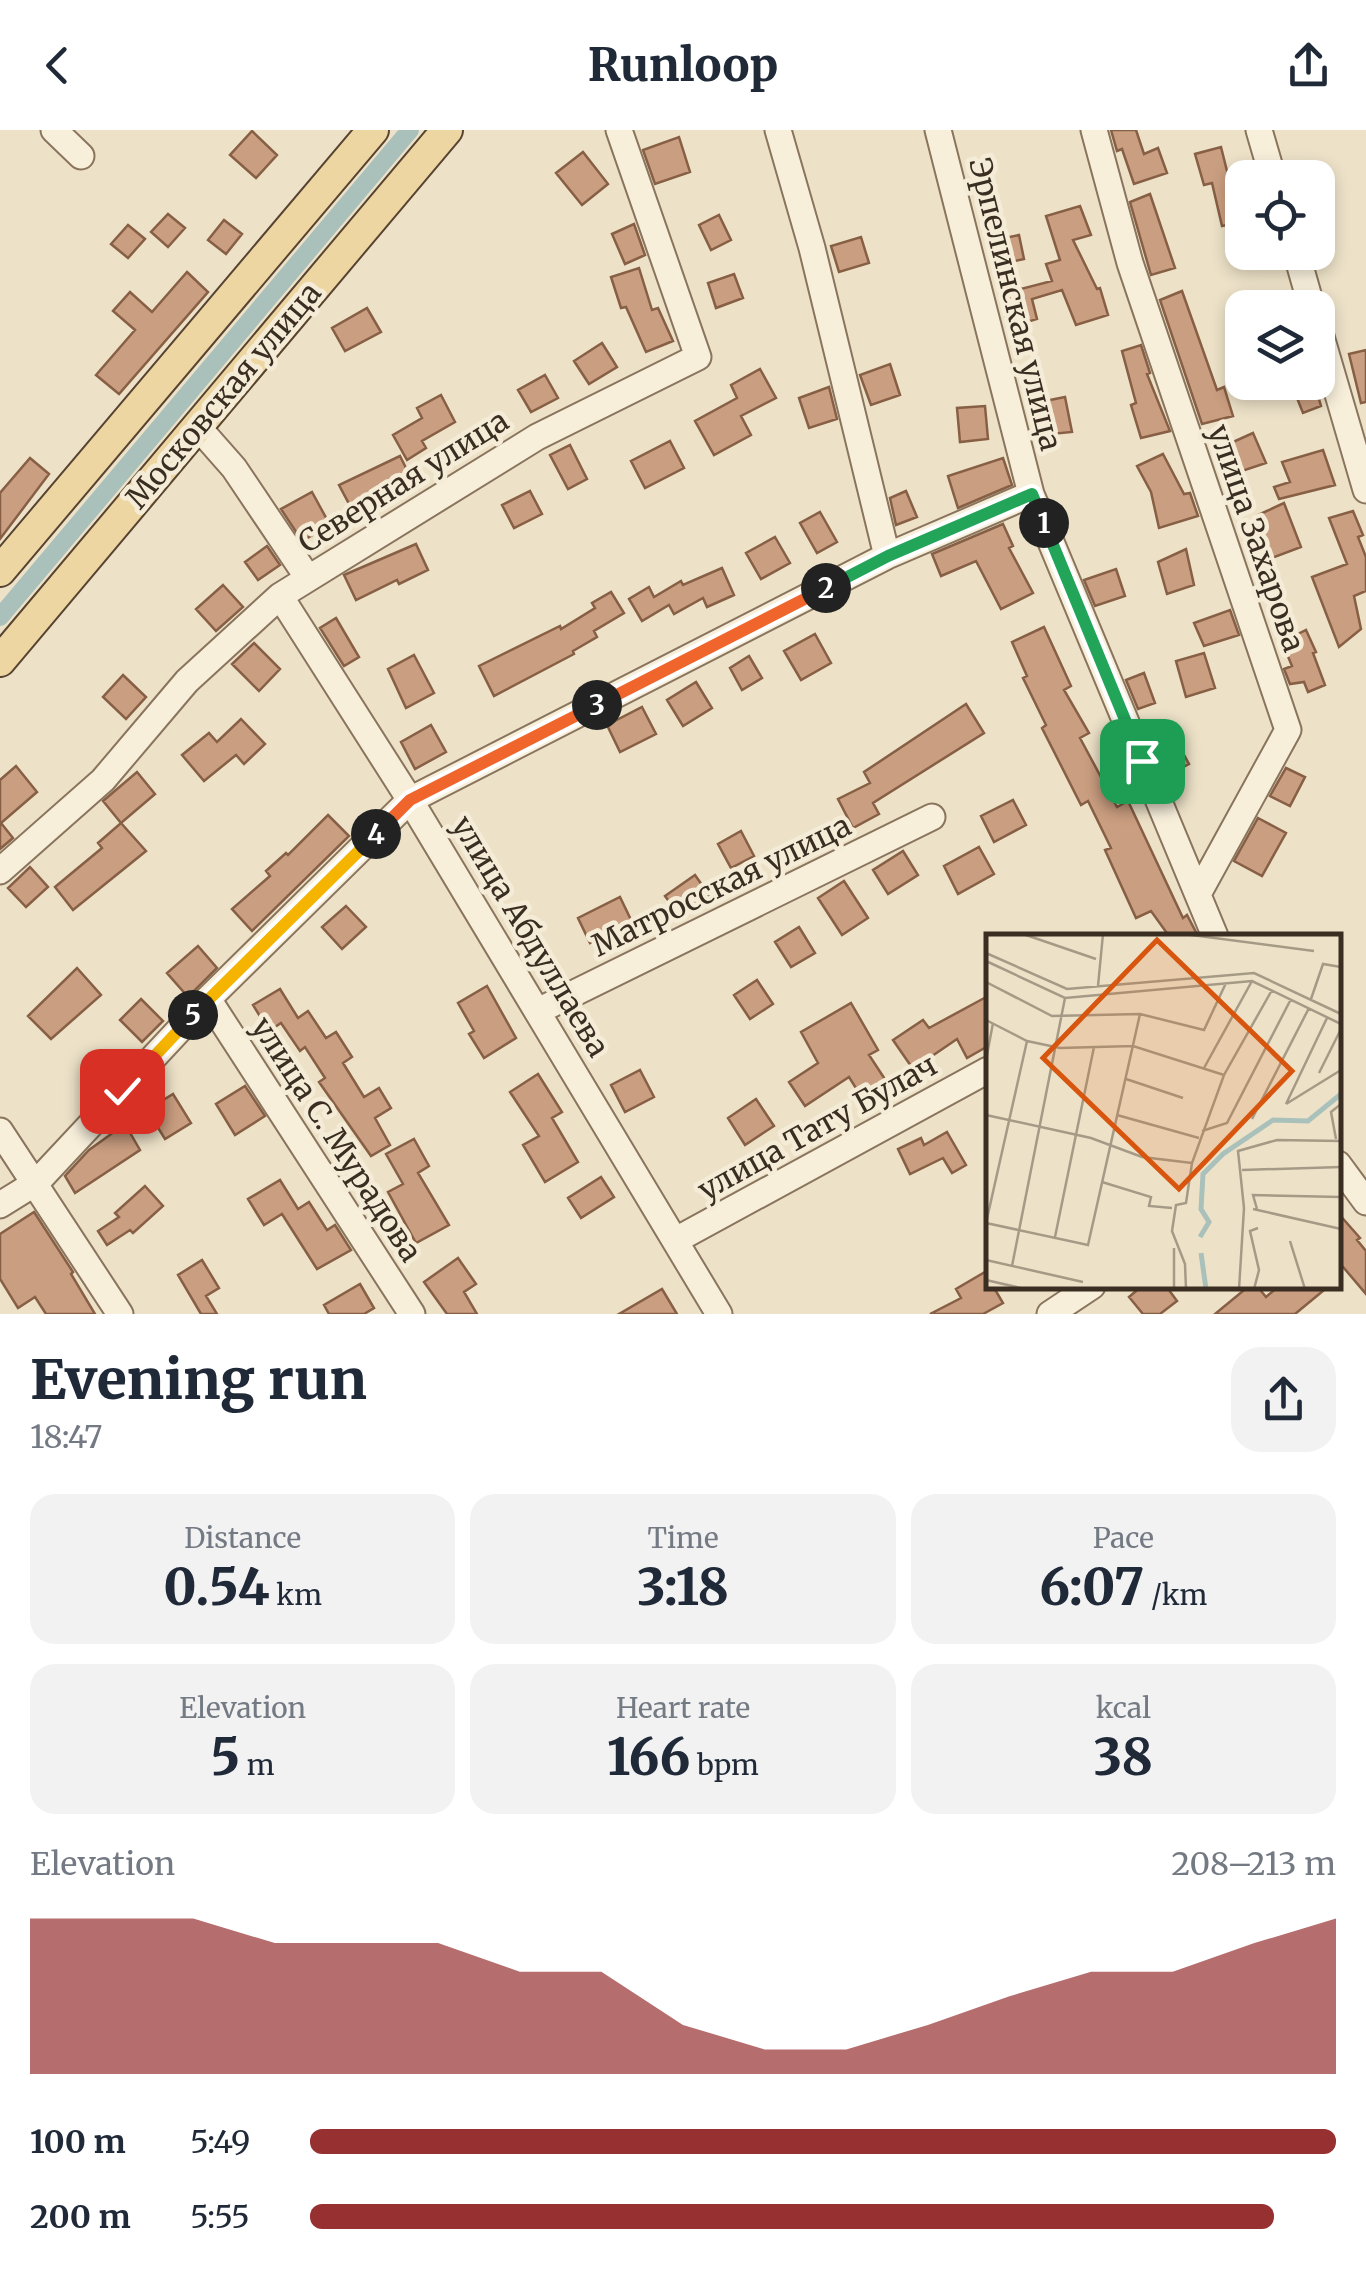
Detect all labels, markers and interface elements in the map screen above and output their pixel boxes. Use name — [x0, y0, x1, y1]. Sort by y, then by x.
text: Runloop — [588, 37, 778, 93]
icon: back — [30, 38, 85, 93]
icon: share — [1281, 38, 1336, 93]
street label: Эрпелинская улица — [961, 154, 1071, 454]
map controls — [1225, 160, 1335, 400]
button: locate — [1225, 160, 1335, 270]
street label: Московская улица — [117, 274, 329, 516]
button: layers — [1225, 290, 1335, 400]
street label: Северная улица — [291, 401, 515, 561]
street label: улица Захарова — [1200, 419, 1314, 657]
pin: 1 — [1019, 498, 1069, 548]
text: 1 — [1038, 505, 1050, 541]
pin: 2 — [801, 563, 851, 613]
text: 2 — [818, 570, 834, 606]
pin: 3 — [572, 680, 622, 730]
text: 3 — [589, 687, 605, 723]
pin — [1100, 719, 1185, 804]
icon: arrive — [1115, 734, 1170, 789]
street label: Матросская улица — [585, 806, 857, 964]
street label: улица Абдуллаева — [444, 808, 618, 1064]
pin: 4 — [351, 809, 401, 859]
text: 4 — [367, 816, 385, 852]
inset map — [986, 934, 1341, 1289]
pin: 5 — [168, 990, 218, 1040]
text: 5 — [185, 997, 201, 1033]
street label: улица С. Мурадова — [244, 1009, 430, 1269]
street label: улица Тату Булач — [691, 1046, 943, 1208]
pin — [80, 1049, 165, 1134]
icon: check — [95, 1064, 150, 1119]
text: Evening run — [30, 1345, 367, 1414]
button: share — [1231, 1347, 1336, 1452]
text: 18:47 — [30, 1417, 103, 1457]
text: Distance — [184, 1520, 301, 1556]
text: Time — [647, 1520, 718, 1556]
text: Pace — [1093, 1520, 1154, 1556]
text: 0.54 — [163, 1556, 270, 1619]
text: 3:18 — [637, 1556, 729, 1619]
text: 6:07 — [1039, 1556, 1144, 1619]
text: km — [270, 1577, 322, 1613]
text: /km — [1144, 1577, 1207, 1613]
text: Elevation — [179, 1690, 306, 1726]
text: Heart rate — [616, 1690, 750, 1726]
text: kcal — [1096, 1690, 1151, 1726]
text: 5 — [211, 1726, 240, 1789]
text: 166 — [607, 1726, 690, 1789]
text: 38 — [1094, 1726, 1153, 1789]
text: m — [240, 1747, 274, 1783]
text: bpm — [690, 1747, 759, 1783]
text: Elevation — [30, 1844, 175, 1884]
text: 208–213 m — [1171, 1844, 1336, 1884]
text: 100 m — [30, 2122, 126, 2162]
text: 5:49 — [190, 2122, 250, 2162]
text: 200 m — [30, 2197, 131, 2237]
text: 5:55 — [190, 2197, 250, 2237]

